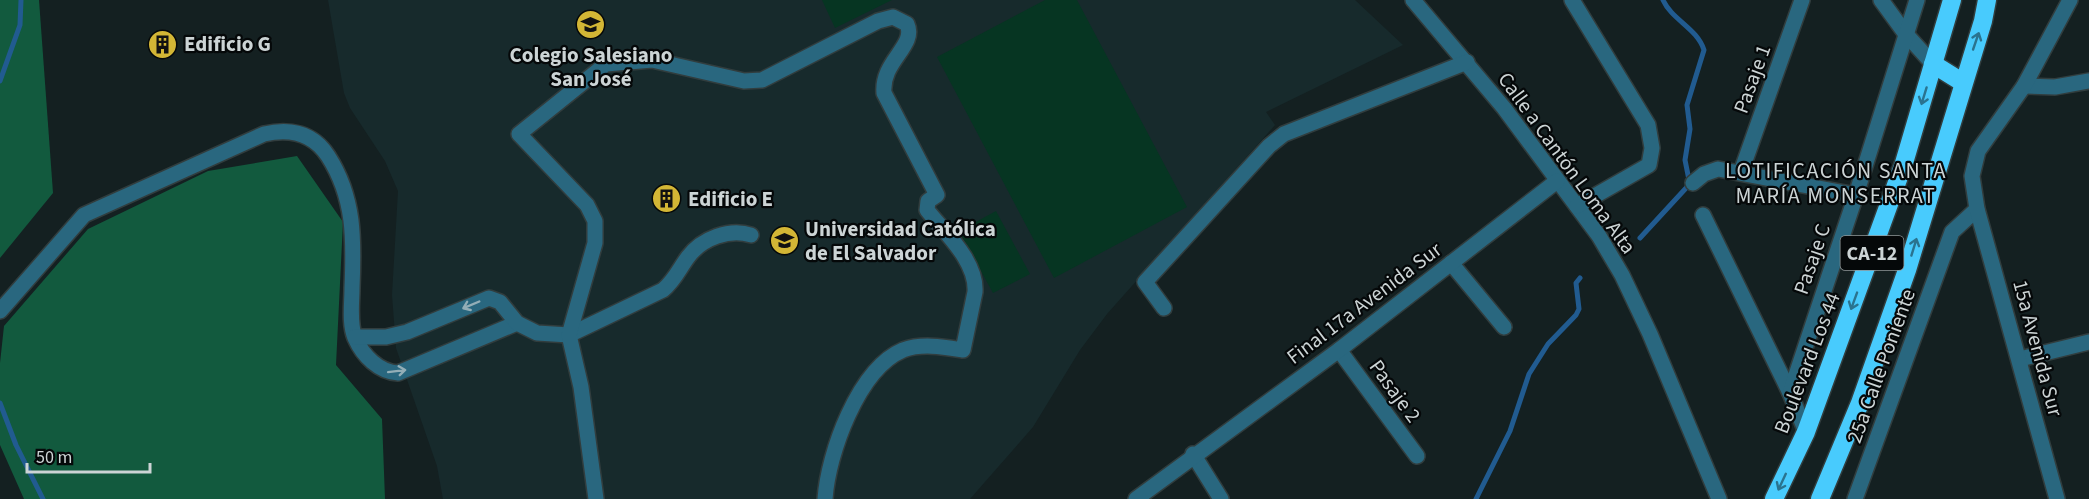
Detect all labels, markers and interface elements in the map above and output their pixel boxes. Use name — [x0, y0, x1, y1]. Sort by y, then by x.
school or university icon: Colegio Salesiano San José — [575, 8, 607, 40]
building icon: Edificio G — [147, 28, 179, 60]
place label: Edificio G — [184, 29, 271, 59]
one-way arrow — [1971, 32, 1982, 51]
place label: Colegio Salesiano San José — [510, 40, 672, 94]
street label: Pasaje 1 — [1726, 40, 1778, 118]
street label: Calle a Cantón Loma Alta — [1491, 66, 1643, 260]
one-way arrow — [1918, 86, 1929, 105]
district label: LOTIFICACIÓN SANTA MARÍA MONSERRAT — [1725, 155, 1947, 212]
building icon: Edificio E — [651, 183, 683, 215]
place label: Edificio E — [688, 184, 773, 214]
place label: Universidad Católica de El Salvador — [805, 214, 996, 268]
street label: Pasaje C — [1786, 220, 1838, 298]
school or university icon: Universidad Católica de El Salvador — [768, 225, 800, 257]
street label: Final 17a Avenida Sur — [1280, 234, 1448, 371]
road number: CA-12 — [1840, 236, 1904, 270]
one-way arrow — [1909, 238, 1920, 257]
street label: 15a Avenida Sur — [2005, 276, 2071, 420]
street label: 25a Calle Poniente — [1839, 285, 1923, 447]
street label: Boulevard Los 44 — [1766, 288, 1848, 438]
one-way arrow — [1848, 291, 1859, 310]
one-way arrow — [462, 300, 481, 311]
street label: Pasaje 2 — [1362, 353, 1428, 429]
one-way arrow — [387, 365, 406, 376]
scale bar — [27, 436, 150, 474]
text: 50 m — [36, 445, 72, 470]
one-way arrow — [1776, 472, 1788, 490]

